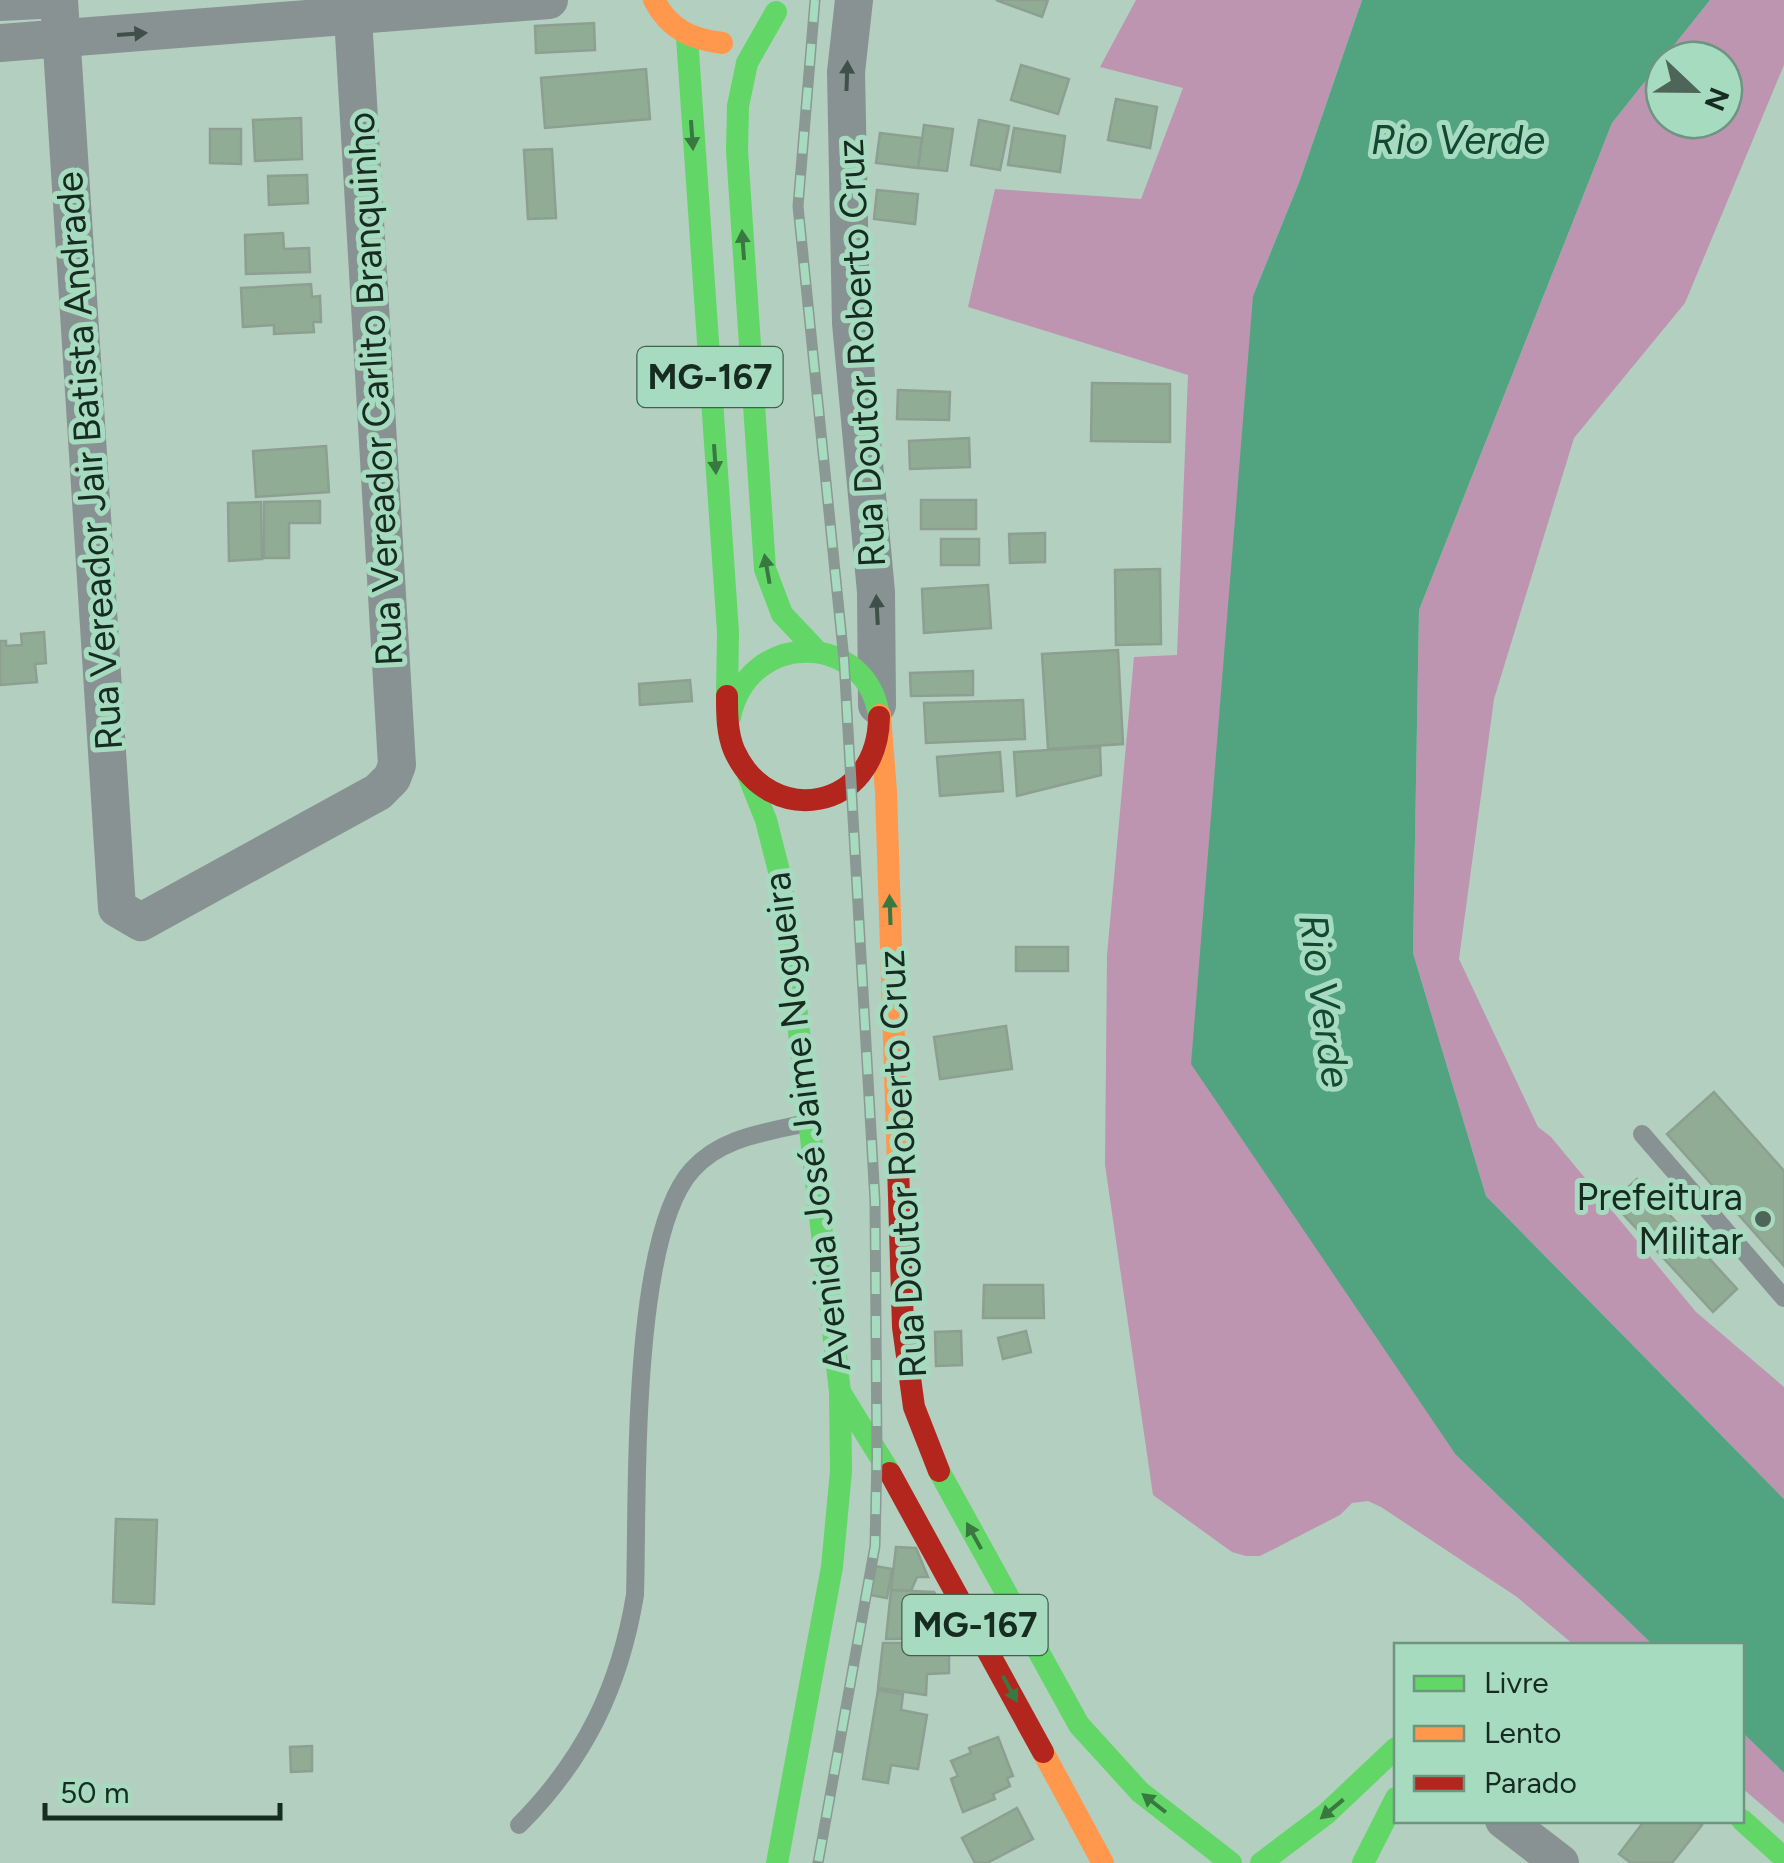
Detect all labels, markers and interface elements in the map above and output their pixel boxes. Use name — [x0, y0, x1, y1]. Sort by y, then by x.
one-way arrow — [117, 26, 149, 42]
north arrow — [1644, 40, 1744, 140]
one-way arrow — [839, 60, 855, 92]
text: N — [1697, 83, 1737, 116]
street label: Rua Vereador Carlito Branquinho — [338, 111, 412, 667]
water label: Rio Verde — [1371, 116, 1545, 164]
one-way arrow — [685, 119, 701, 151]
street label: Rua Doutor Roberto Cruz — [827, 137, 895, 569]
street label: Rua Vereador Jair Batista Andrade — [46, 170, 132, 752]
one-way arrow — [735, 228, 751, 260]
road number: MG-167 — [638, 347, 782, 407]
one-way arrow — [708, 443, 724, 475]
one-way arrow — [759, 552, 774, 584]
one-way arrow — [869, 593, 885, 625]
street label: Avenida José Jaime Nogueira — [754, 870, 860, 1374]
one-way arrow — [882, 894, 898, 926]
water label: Rio Verde — [1289, 911, 1361, 1091]
street label: Rua Doutor Roberto Cruz — [868, 948, 936, 1380]
place label: Prefeitura Militar — [1576, 1174, 1743, 1264]
marker: Prefeitura Militar — [1752, 1208, 1774, 1230]
one-way arrow — [966, 1521, 983, 1550]
road number: MG-167 — [902, 1595, 1048, 1655]
legend — [1394, 1643, 1744, 1823]
text: Livre — [1484, 1664, 1549, 1701]
one-way arrow — [1001, 1675, 1018, 1704]
text: Lento — [1484, 1714, 1561, 1751]
scale bar — [45, 1758, 280, 1820]
text: Parado — [1484, 1764, 1577, 1801]
text: 50 m — [60, 1774, 129, 1811]
one-way arrow — [1141, 1793, 1167, 1814]
one-way arrow — [1319, 1798, 1344, 1819]

